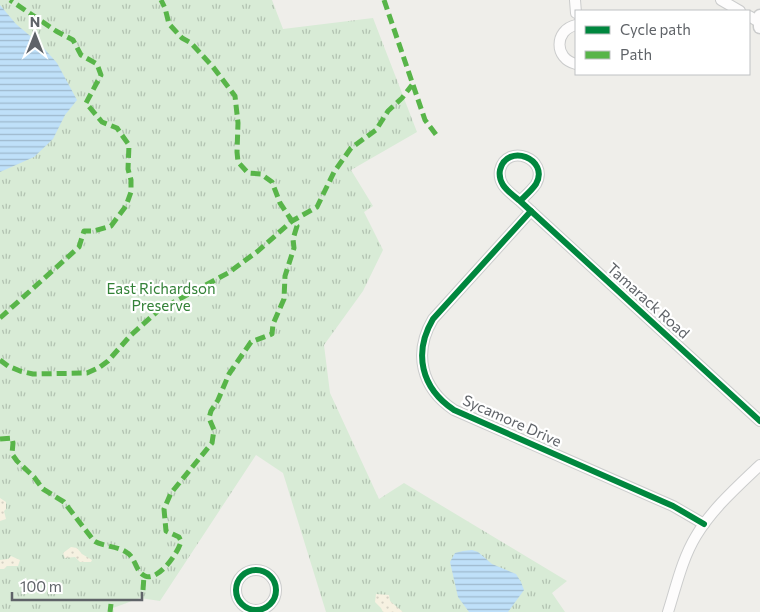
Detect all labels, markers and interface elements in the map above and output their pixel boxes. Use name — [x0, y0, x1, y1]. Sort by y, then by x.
north arrow — [10, 10, 60, 60]
legend — [575, 10, 750, 75]
text: N — [30, 13, 40, 30]
text: Cycle path — [620, 20, 691, 38]
text: Path — [620, 45, 652, 63]
street label: Tamarack Road — [604, 259, 693, 342]
park label: East Richardson Preserve — [106, 279, 216, 314]
street label: Sycamore Drive — [460, 390, 565, 450]
scale bar — [12, 570, 142, 602]
text: 100 m — [20, 577, 62, 595]

